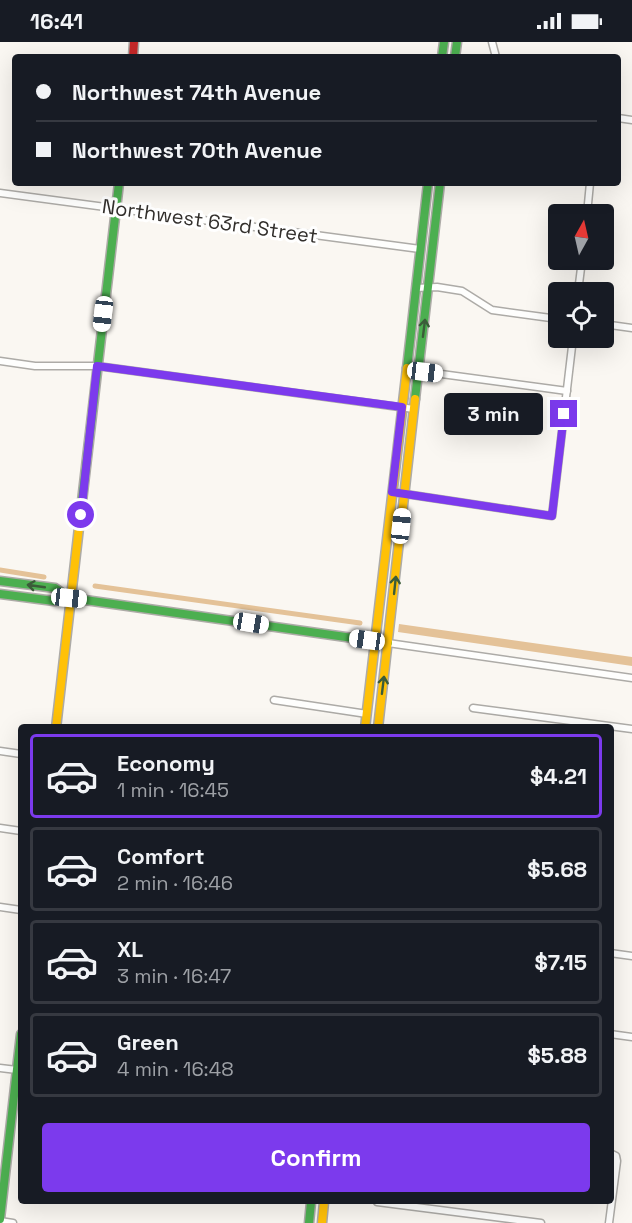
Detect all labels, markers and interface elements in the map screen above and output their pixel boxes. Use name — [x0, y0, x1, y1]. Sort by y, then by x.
text: 16:41 — [30, 7, 83, 35]
text: Northwest 74th Avenue — [72, 78, 321, 106]
text: Northwest 70th Avenue — [72, 136, 322, 164]
street label: Northwest 63rd Street — [100, 193, 320, 249]
north arrow — [548, 204, 614, 270]
map controls — [548, 204, 614, 348]
button: locate — [548, 282, 614, 348]
car — [92, 295, 114, 333]
one-way arrow — [418, 319, 429, 339]
car — [406, 361, 444, 383]
callout: 3 min — [444, 393, 543, 435]
route end — [550, 400, 577, 427]
text: 3 min — [468, 401, 519, 427]
route start — [67, 501, 94, 528]
car — [390, 507, 412, 545]
one-way arrow — [390, 575, 401, 595]
one-way arrow — [27, 580, 47, 591]
car — [50, 587, 88, 609]
car — [232, 611, 270, 635]
car — [348, 629, 386, 651]
one-way arrow — [378, 676, 389, 696]
icon: car — [45, 749, 99, 803]
text: Economy — [117, 749, 215, 777]
text: $4.21 — [530, 762, 587, 790]
text: 1 min · 16:45 — [117, 777, 229, 803]
icon: car — [45, 842, 99, 896]
text: Comfort — [117, 842, 205, 870]
text: $5.68 — [527, 855, 587, 883]
text: 2 min · 16:46 — [117, 870, 233, 896]
icon: car — [45, 935, 99, 989]
text: XL — [117, 935, 143, 963]
text: $7.15 — [534, 948, 587, 976]
text: 3 min · 16:47 — [117, 963, 231, 989]
icon: car — [45, 1028, 99, 1082]
text: Green — [117, 1028, 179, 1056]
text: $5.88 — [528, 1041, 587, 1069]
text: 4 min · 16:48 — [117, 1056, 234, 1082]
button: Confirm — [42, 1123, 590, 1192]

